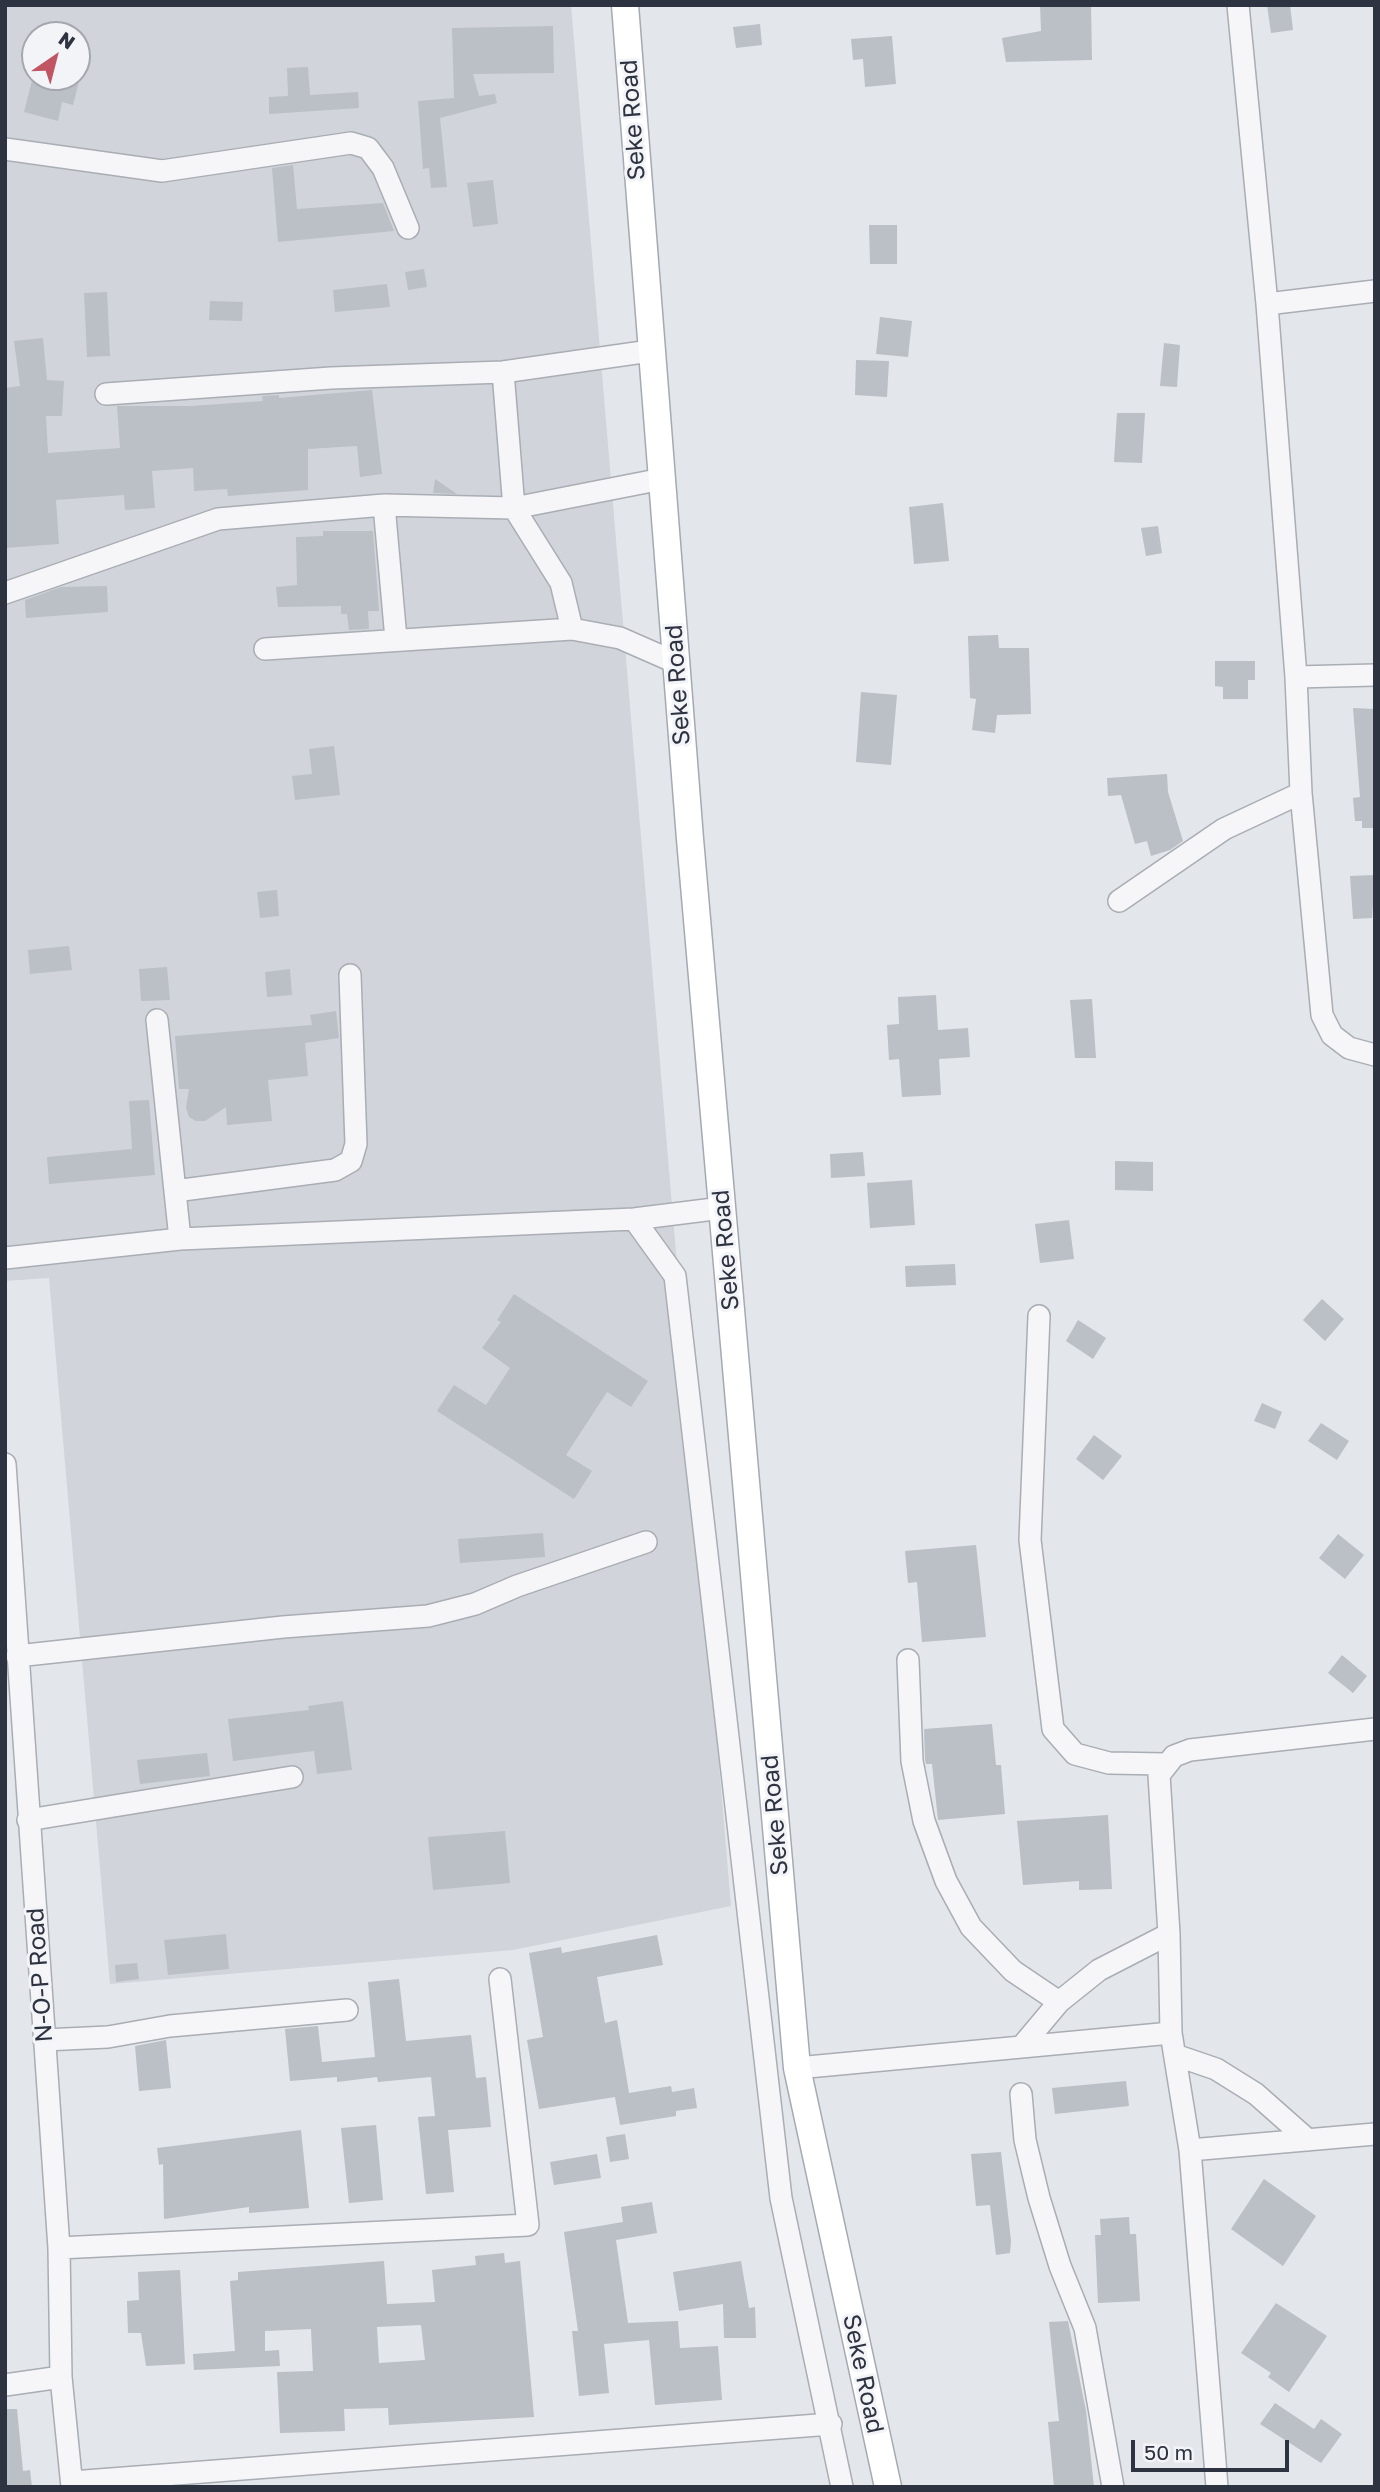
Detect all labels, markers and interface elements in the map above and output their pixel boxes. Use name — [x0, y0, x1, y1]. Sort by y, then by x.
north arrow — [21, 21, 91, 91]
text: N — [55, 26, 80, 54]
street label: Seke Road — [614, 59, 652, 181]
street label: Seke Road — [659, 624, 697, 746]
street label: Seke Road — [706, 1188, 746, 1312]
street label: Seke Road — [755, 1753, 795, 1877]
street label: N-O-P Road — [21, 1907, 59, 2043]
street label: Seke Road — [836, 2312, 890, 2436]
scale bar — [1135, 2426, 1292, 2470]
text: 50 m — [1144, 2439, 1193, 2465]

